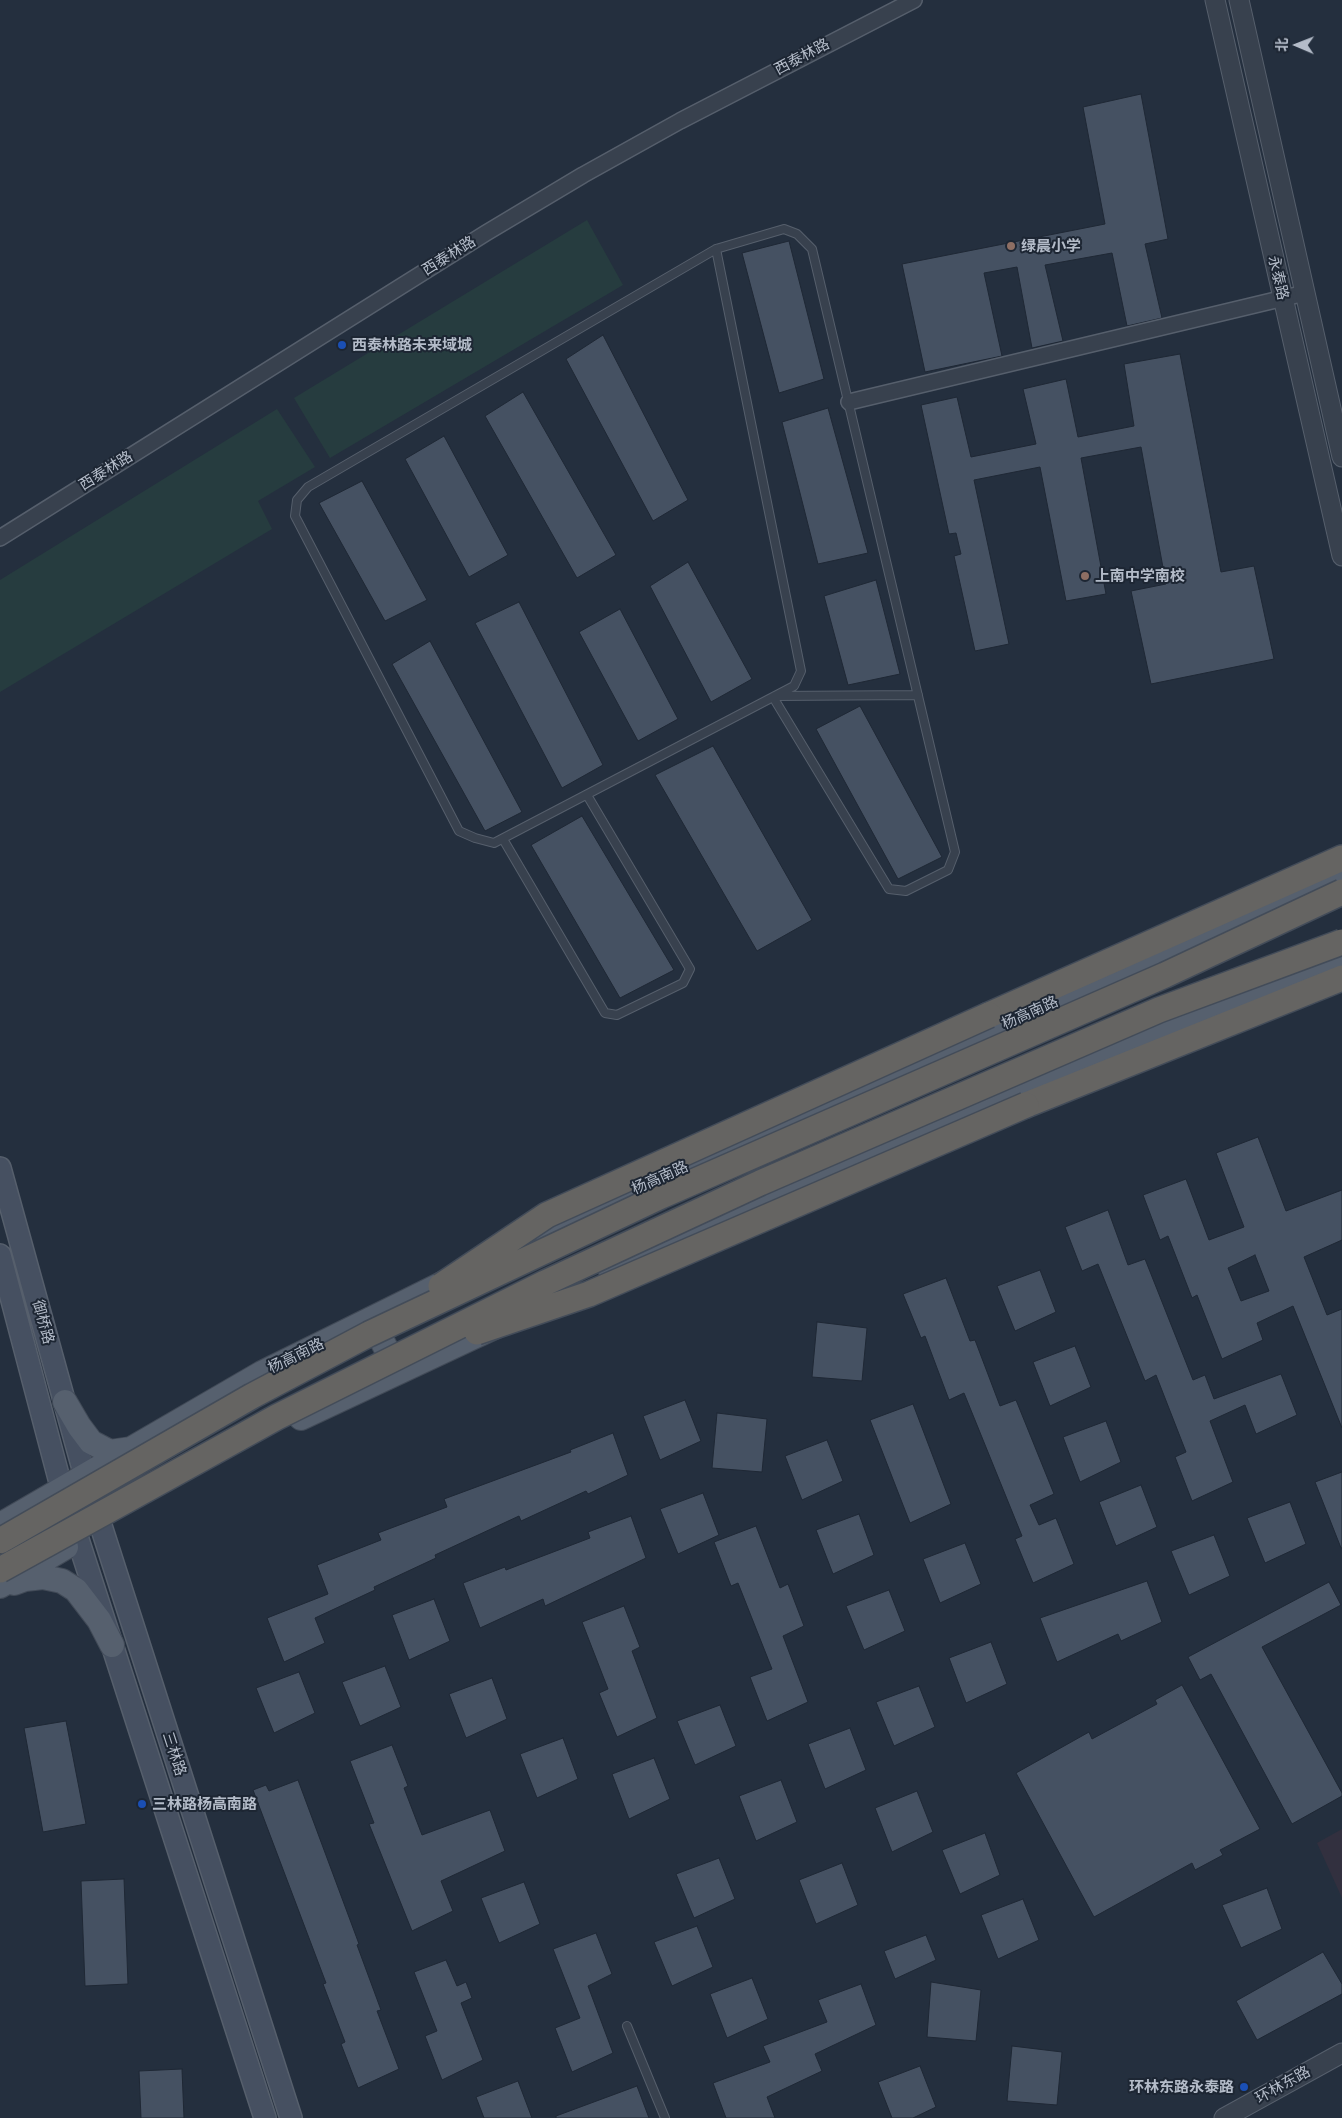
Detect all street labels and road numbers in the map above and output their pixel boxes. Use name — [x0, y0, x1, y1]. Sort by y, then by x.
street label: 西泰林路 — [771, 35, 833, 79]
street label: 西泰林路 — [419, 232, 479, 280]
street label: 永泰路 — [1264, 254, 1292, 302]
street label: 西泰林路 — [76, 447, 136, 495]
street label: 杨高南路 — [999, 993, 1061, 1033]
street label: 杨高南路 — [629, 1158, 691, 1198]
street label: 御桥路 — [28, 1298, 58, 1346]
street label: 杨高南路 — [265, 1335, 327, 1377]
street label: 三林路 — [158, 1730, 190, 1778]
street label: 环林东路 — [1252, 2063, 1314, 2107]

